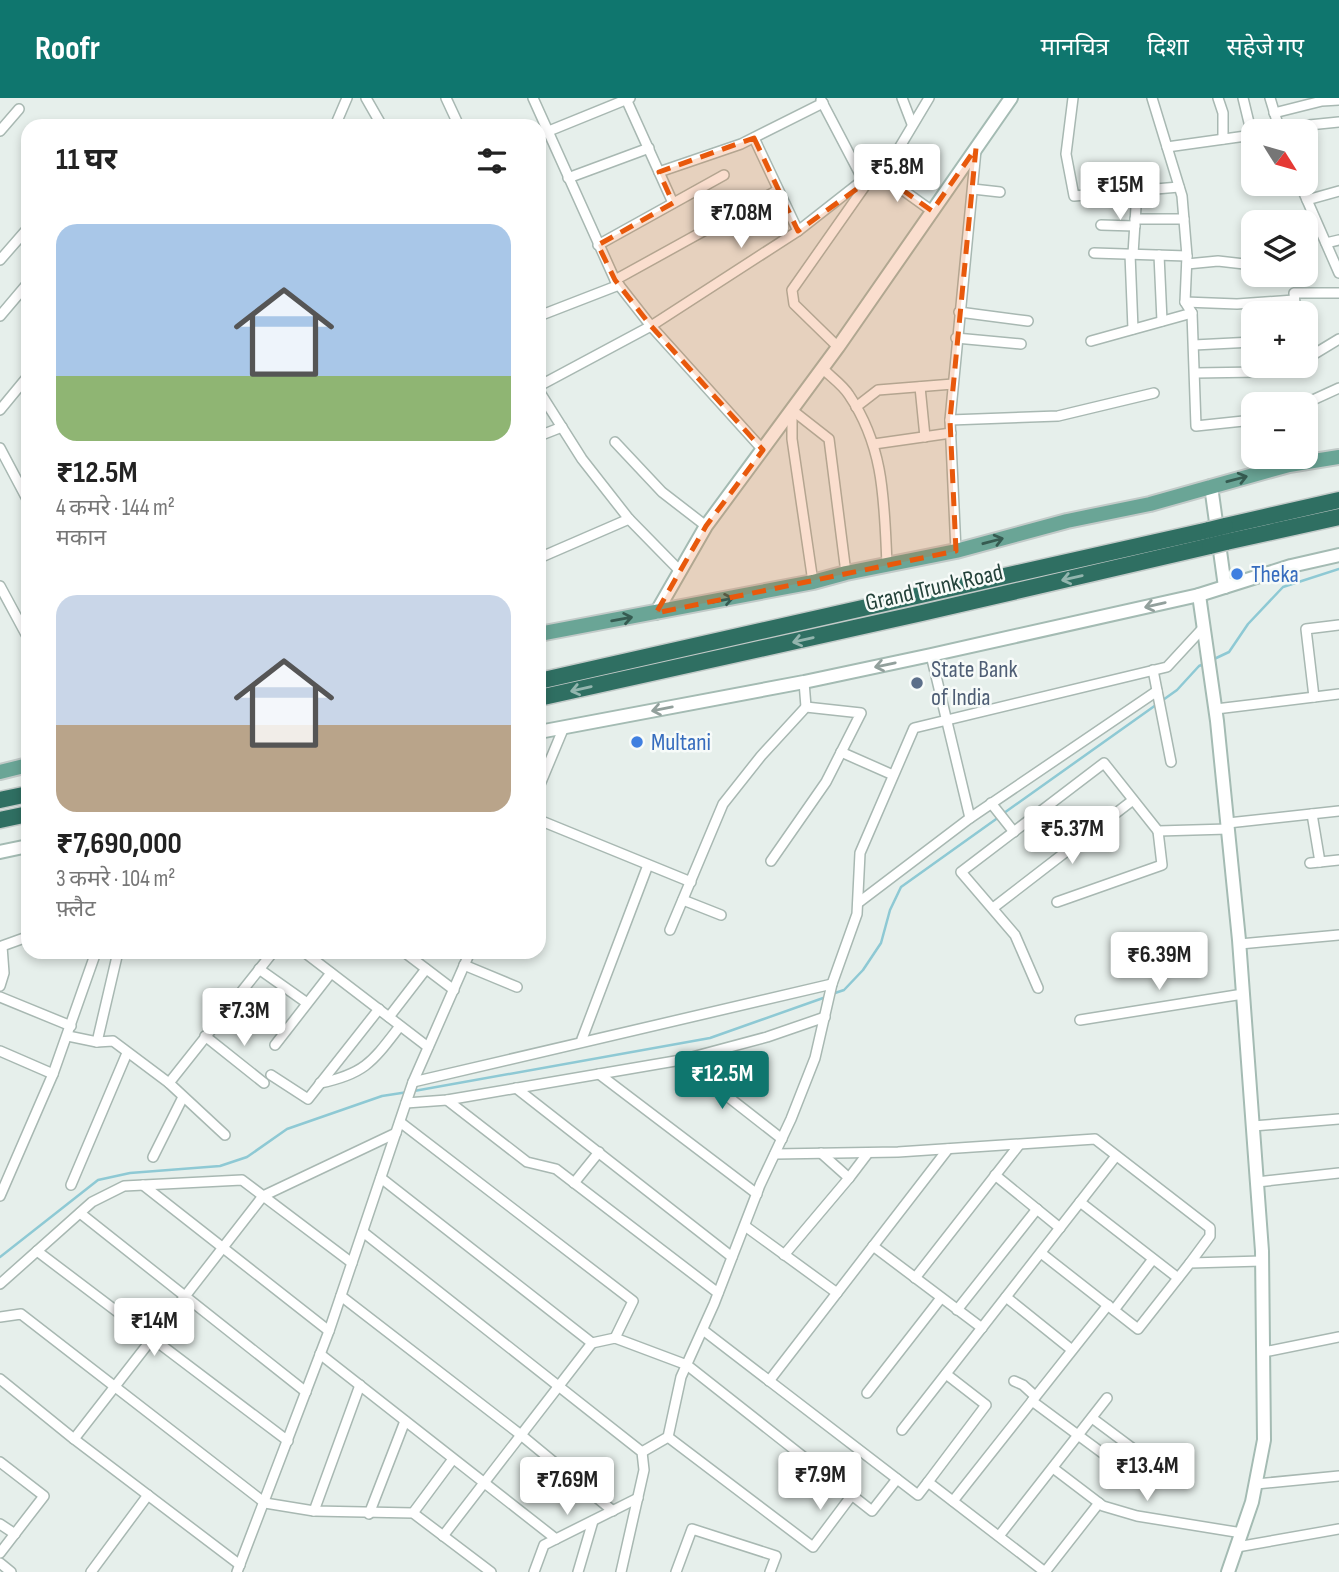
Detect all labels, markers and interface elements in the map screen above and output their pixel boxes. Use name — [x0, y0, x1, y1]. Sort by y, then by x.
text: Roofr — [35, 29, 100, 69]
text: मानचित्र — [1041, 33, 1109, 62]
text: दिशा — [1147, 33, 1189, 62]
text: सहेजे गए — [1227, 33, 1304, 62]
north arrow — [1241, 119, 1318, 196]
map controls — [1241, 119, 1318, 469]
text: 11 घर — [56, 142, 117, 178]
icon: filters — [473, 142, 511, 180]
pin: ₹5.8M — [848, 144, 946, 204]
text: ₹5.8M — [870, 153, 924, 181]
pin: ₹15M — [1079, 162, 1161, 222]
text: ₹15M — [1097, 171, 1143, 199]
pin: ₹7.08M — [684, 190, 798, 250]
text: ₹7.08M — [710, 199, 772, 227]
button: layers — [1241, 210, 1318, 287]
icon: home — [221, 269, 347, 395]
button: + — [1241, 301, 1318, 378]
button: − — [1241, 392, 1318, 469]
text: ₹12.5M — [56, 455, 137, 491]
one-way arrow — [1225, 472, 1248, 485]
text: 4 कमरे · 144 m² — [56, 494, 175, 522]
text: मकान — [56, 524, 106, 552]
one-way arrow — [982, 533, 1004, 546]
street label: Grand Trunk Road — [863, 558, 1006, 617]
place label: Theka — [1251, 560, 1299, 589]
marker: Theka — [1229, 566, 1245, 582]
one-way arrow — [1061, 572, 1084, 586]
one-way arrow — [711, 593, 734, 606]
one-way arrow — [1144, 598, 1167, 612]
one-way arrow — [610, 612, 633, 625]
one-way arrow — [792, 633, 815, 647]
icon: home — [221, 640, 347, 766]
place label: State Bank of India — [931, 655, 1018, 712]
one-way arrow — [874, 658, 897, 672]
marker: State Bank of India — [909, 675, 925, 691]
one-way arrow — [570, 683, 593, 696]
one-way arrow — [651, 703, 674, 716]
place label: Multani — [651, 728, 711, 757]
marker: Multani — [629, 734, 645, 750]
pin: ₹5.37M — [1015, 806, 1129, 866]
text: ₹5.37M — [1040, 815, 1104, 843]
text: ₹7,690,000 — [56, 826, 182, 862]
text: 3 कमरे · 104 m² — [56, 865, 176, 893]
text: फ़्लैट — [56, 895, 96, 923]
pin: ₹6.39M — [1102, 932, 1216, 992]
text: ₹6.39M — [1127, 941, 1191, 969]
pin: ₹7.3M — [195, 988, 293, 1048]
text: ₹7.3M — [218, 997, 270, 1025]
pin: ₹12.5M — [665, 1052, 779, 1111]
text: ₹12.5M — [691, 1060, 753, 1088]
pin: ₹14M — [113, 1298, 195, 1358]
text: ₹14M — [130, 1307, 178, 1335]
pin: ₹13.4M — [1090, 1444, 1204, 1503]
pin: ₹7.9M — [771, 1452, 869, 1512]
text: ₹13.4M — [1115, 1452, 1179, 1480]
pin: ₹7.69M — [510, 1458, 624, 1517]
text: ₹7.9M — [794, 1461, 846, 1489]
text: ₹7.69M — [536, 1466, 598, 1494]

